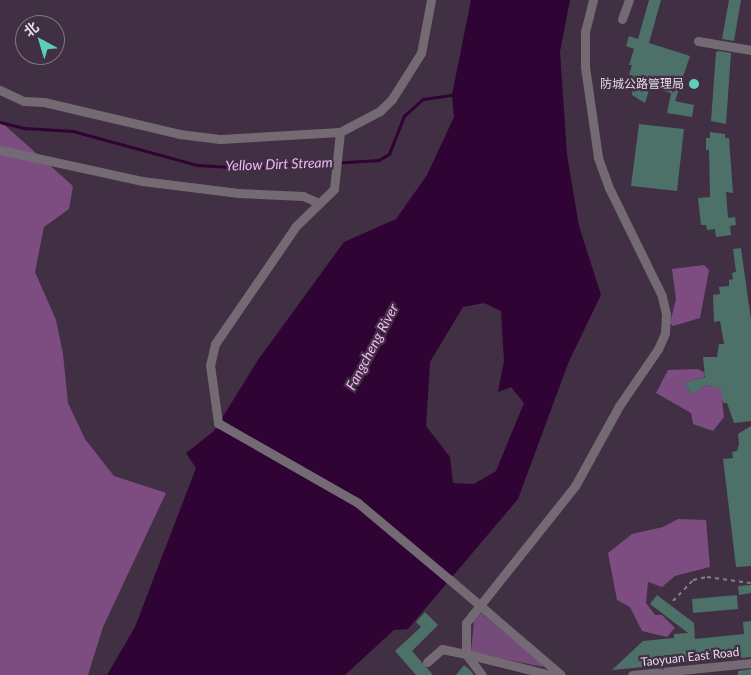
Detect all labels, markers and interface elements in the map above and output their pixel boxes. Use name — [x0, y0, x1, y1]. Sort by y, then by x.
north arrow — [15, 15, 65, 65]
text: 北 — [20, 18, 42, 40]
place label: 防城公路管理局 — [600, 77, 684, 91]
marker: 防城公路管理局 — [688, 78, 700, 90]
water label: Yellow Dirt Stream — [225, 154, 333, 174]
water label: Fangcheng River — [342, 301, 402, 393]
street label: Taoyuan East Road — [640, 645, 740, 669]

